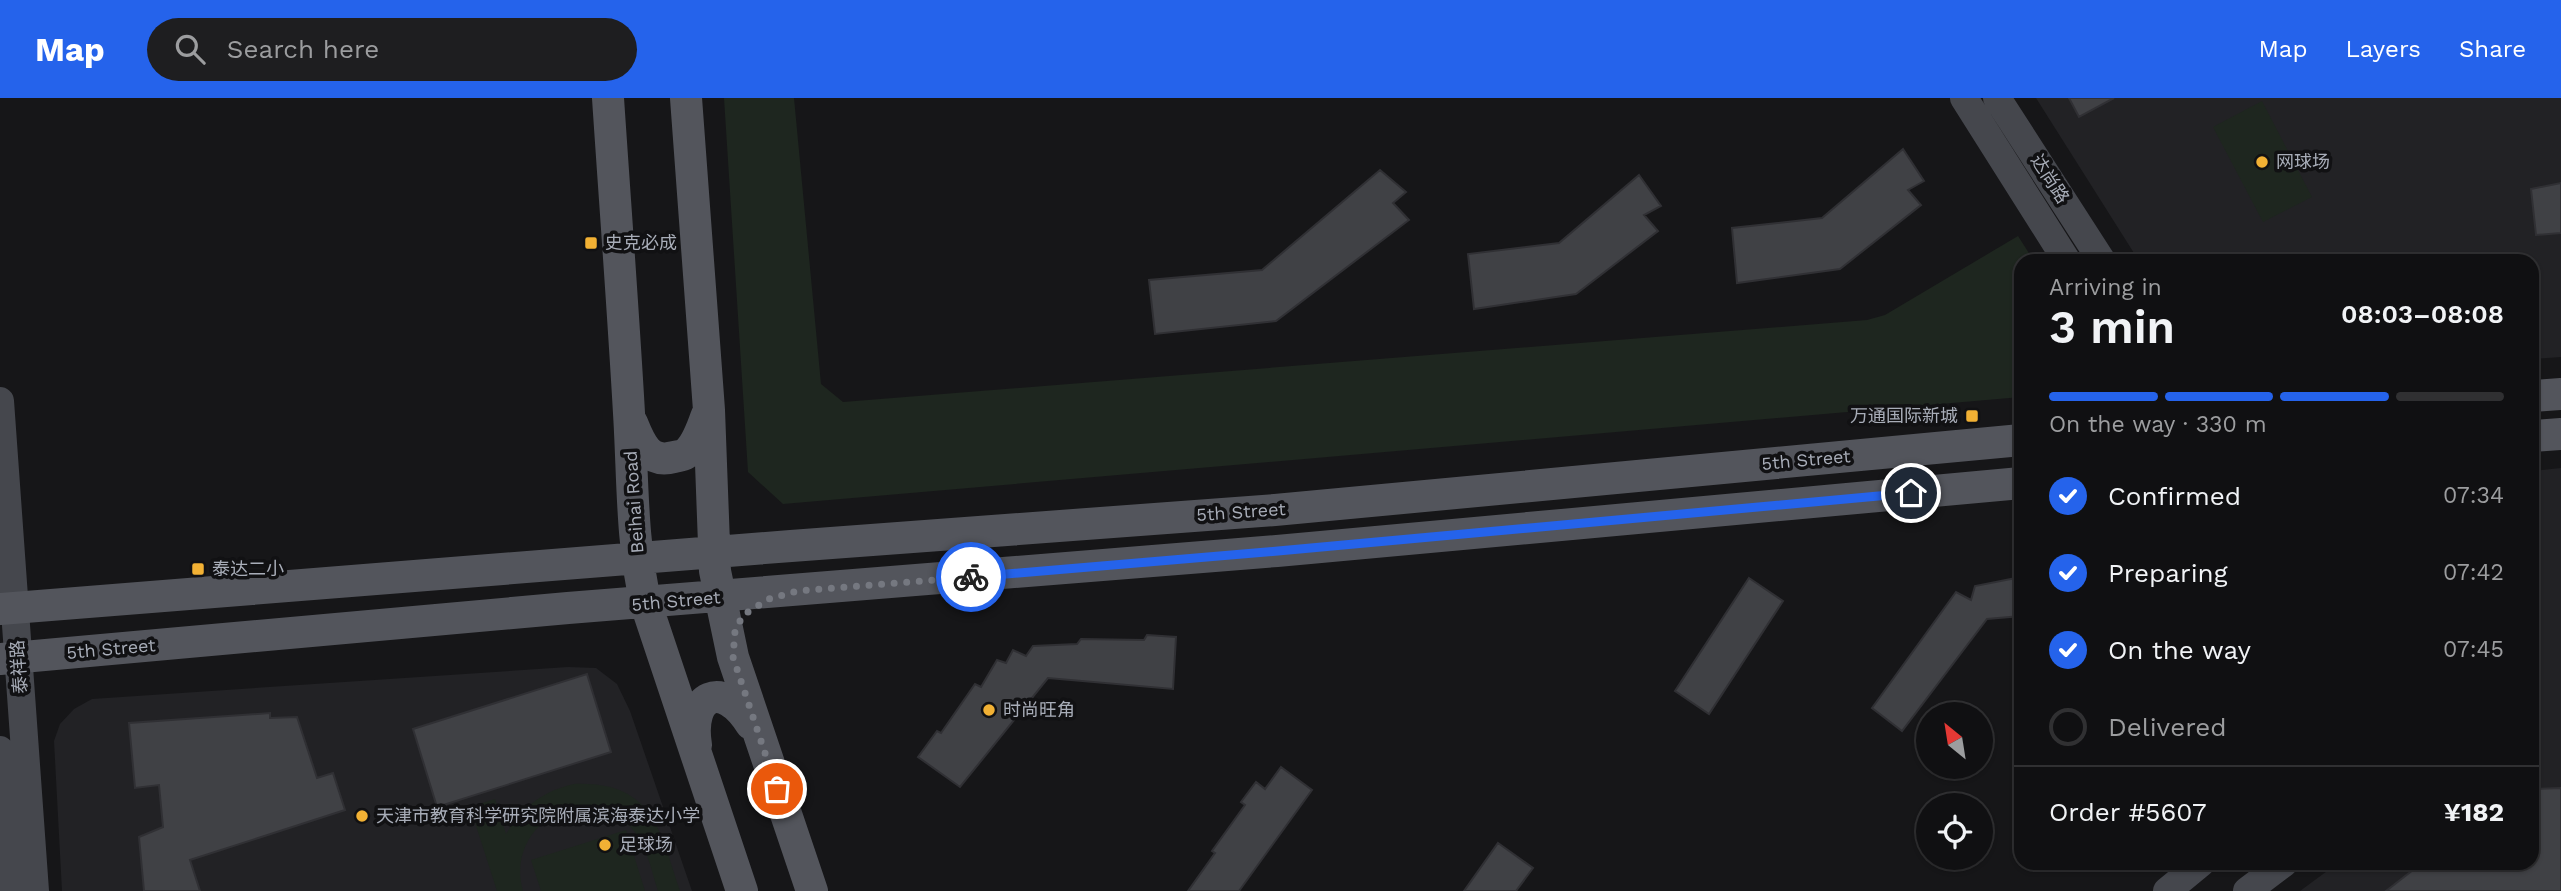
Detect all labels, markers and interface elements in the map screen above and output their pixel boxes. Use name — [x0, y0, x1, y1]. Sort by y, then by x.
search box — [147, 18, 637, 81]
text: Map — [35, 30, 105, 69]
icon: search — [171, 30, 209, 68]
text: Search here — [227, 34, 379, 64]
text: Map — [2259, 35, 2307, 63]
text: Layers — [2345, 35, 2421, 63]
text: Share — [2459, 35, 2526, 63]
street label: 达尚路 — [2027, 150, 2074, 207]
place label: 网球场 — [2276, 151, 2330, 172]
marker: 网球场 — [2254, 154, 2270, 170]
place label: 史克必成 — [605, 232, 677, 253]
marker: 史克必成 — [583, 235, 599, 251]
text: Arriving in — [2049, 274, 2162, 301]
text: 08:03–08:08 — [2341, 299, 2504, 329]
text: 3 min — [2049, 300, 2175, 354]
place label: 万通国际新城 — [1850, 405, 1958, 426]
marker: 万通国际新城 — [1964, 408, 1980, 424]
text: On the way · 330 m — [2049, 411, 2267, 438]
street label: 5th Street — [1760, 445, 1852, 474]
street label: Beihai Road — [619, 450, 648, 554]
pin — [1881, 463, 1941, 523]
icon: home — [1892, 474, 1930, 512]
icon: check — [2049, 477, 2087, 515]
text: Confirmed — [2108, 481, 2241, 511]
text: 07:34 — [2443, 482, 2504, 509]
street label: 5th Street — [1196, 498, 1287, 525]
courier — [936, 542, 1006, 612]
icon: check — [2049, 554, 2087, 592]
place label: 泰达二小 — [212, 558, 284, 579]
icon: bike — [952, 558, 990, 596]
text: Preparing — [2108, 558, 2228, 588]
text: 07:42 — [2443, 559, 2504, 586]
marker: 泰达二小 — [190, 561, 206, 577]
street label: 5th Street — [630, 586, 722, 615]
icon: check — [2049, 631, 2087, 669]
street label: 5th Street — [65, 634, 157, 663]
text: On the way — [2108, 635, 2251, 665]
text: 07:45 — [2443, 636, 2504, 663]
street label: 泰祥路 — [6, 639, 31, 695]
place label: 时尚旺角 — [1003, 699, 1075, 720]
marker: 时尚旺角 — [981, 702, 997, 718]
north arrow — [1916, 702, 1993, 779]
map controls — [1916, 702, 1993, 870]
text: Delivered — [2108, 712, 2227, 742]
pin — [747, 759, 807, 819]
icon: bag — [758, 770, 796, 808]
button: locate — [1916, 793, 1993, 870]
text: Order #5607 — [2049, 797, 2206, 827]
text: ¥182 — [2444, 797, 2504, 827]
place label: 天津市教育科学研究院附属滨海泰达小学 — [376, 805, 700, 826]
marker: 天津市教育科学研究院附属滨海泰达小学 — [354, 808, 370, 824]
place label: 足球场 — [619, 834, 673, 855]
marker: 足球场 — [597, 837, 613, 853]

